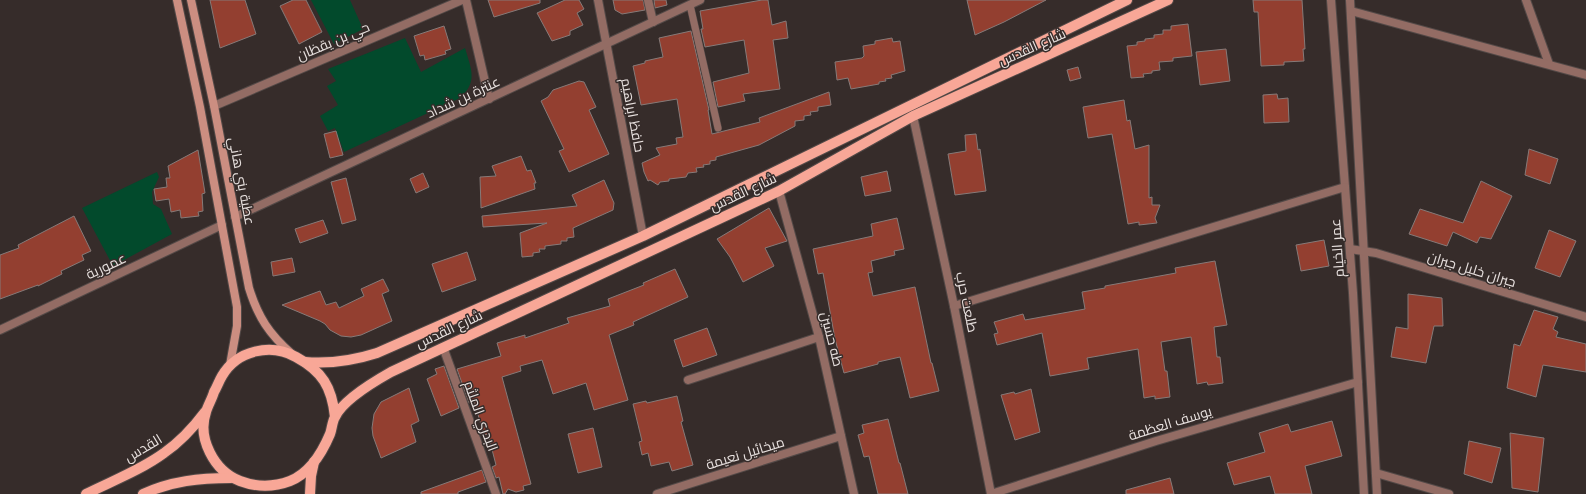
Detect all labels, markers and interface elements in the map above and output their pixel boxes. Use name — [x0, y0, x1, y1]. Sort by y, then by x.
street label: حي بن يقظان — [294, 18, 373, 67]
street label: شارع القدس — [996, 24, 1069, 71]
street label: عنترة بن شداد — [423, 72, 503, 123]
street label: حافظ ابراهيم — [616, 76, 649, 154]
street label: عطية بني هاني — [222, 136, 259, 227]
street label: شارع القدس — [707, 169, 780, 216]
street label: عمر الخيام — [1326, 218, 1349, 278]
street label: جبران خليل جبران — [1425, 247, 1518, 292]
street label: عمورية — [83, 249, 129, 284]
street label: طلعت حرب — [951, 270, 982, 334]
street label: شارع القدس — [413, 306, 486, 353]
street label: طه حسين — [816, 310, 847, 368]
street label: البدري الملثم — [457, 378, 502, 455]
street label: يوسف العظمة — [1126, 402, 1214, 445]
street label: القدس — [121, 430, 166, 467]
street label: ميخائيل نعيمة — [704, 433, 787, 474]

